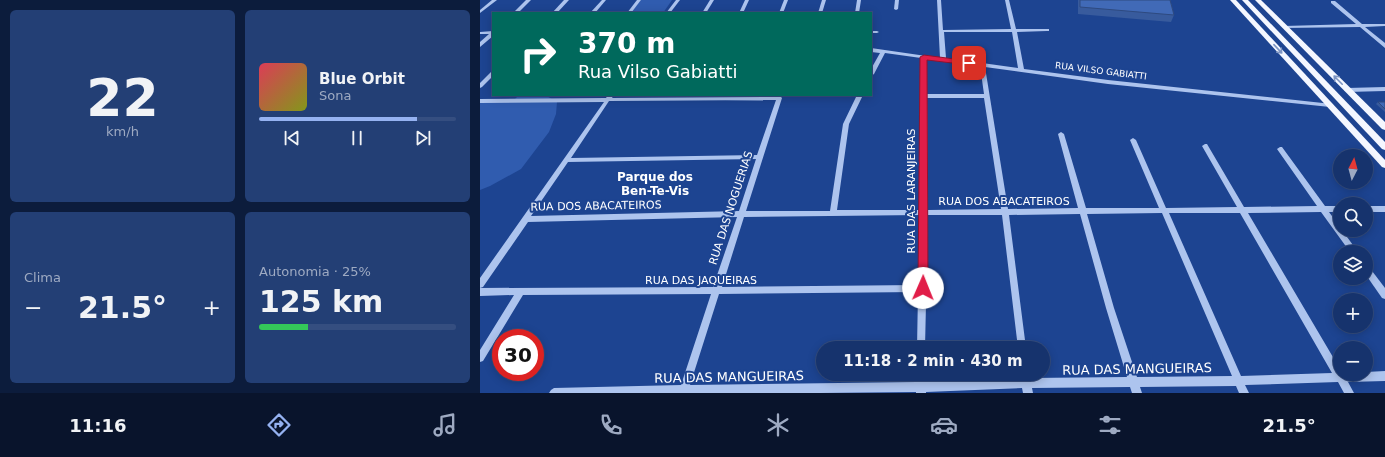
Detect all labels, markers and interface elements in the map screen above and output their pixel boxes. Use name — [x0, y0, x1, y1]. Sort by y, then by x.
text: 370 m — [578, 27, 675, 60]
icon: right — [512, 28, 564, 80]
one-way arrow — [1273, 43, 1282, 53]
pin — [952, 46, 986, 80]
icon: arrive — [958, 52, 980, 74]
street label: RUA VILSO GABIATTI — [1055, 60, 1147, 82]
text: Rua Vilso Gabiatti — [578, 61, 737, 82]
text: 22 — [86, 68, 159, 128]
text: Blue Orbit — [319, 70, 405, 88]
one-way arrow — [1333, 75, 1343, 85]
text: Sona — [319, 88, 351, 103]
text: km/h — [106, 124, 139, 139]
icon: previous — [281, 127, 303, 149]
icon: pause — [346, 127, 368, 149]
icon: next — [412, 127, 434, 149]
street label: RUA DAS LARANJEIRAS — [905, 128, 918, 254]
street label: RUA DAS NOGUERIAS — [706, 149, 756, 267]
north arrow — [1333, 149, 1373, 189]
map controls — [1333, 149, 1373, 381]
district label: Parque dos Ben-Te-Vis — [617, 170, 693, 198]
street label: RUA DOS ABACATEIROS — [938, 195, 1070, 208]
button: search — [1333, 197, 1373, 237]
street label: RUA DOS ABACATEIROS — [530, 198, 662, 214]
button: layers — [1333, 245, 1373, 285]
text: Autonomia · 25% — [259, 264, 371, 279]
position arrow — [902, 267, 944, 309]
text: Clima — [24, 270, 61, 285]
street label: RUA DAS JAQUEIRAS — [645, 274, 757, 287]
text: 125 km — [259, 284, 383, 319]
text: 21.5° — [78, 290, 167, 325]
button: + — [1333, 293, 1373, 333]
text: − — [24, 295, 42, 320]
text: + — [203, 295, 221, 320]
speed limit sign: 30 — [492, 329, 544, 381]
button: − — [1333, 341, 1373, 381]
text: 11:18 · 2 min · 430 m — [843, 352, 1023, 370]
street label: RUA DAS MANGUEIRAS — [1062, 360, 1212, 378]
street label: RUA DAS MANGUEIRAS — [654, 368, 804, 386]
icon: directions — [265, 411, 293, 439]
icon: music — [431, 411, 459, 439]
icon: phone — [597, 411, 625, 439]
icon: climate — [764, 411, 792, 439]
icon: car — [930, 411, 958, 439]
icon: filters — [1096, 411, 1124, 439]
text: 11:16 — [69, 415, 126, 436]
text: 21.5° — [1262, 415, 1316, 436]

